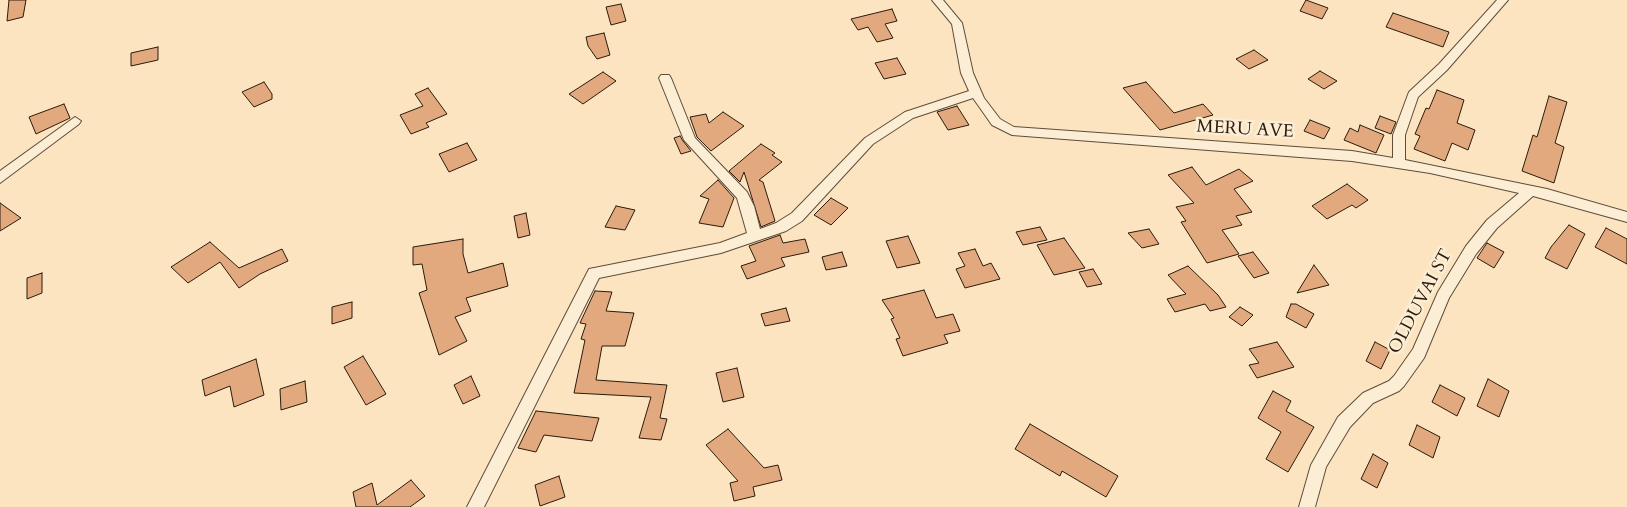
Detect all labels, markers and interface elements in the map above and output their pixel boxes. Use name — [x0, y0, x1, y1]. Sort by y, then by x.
street label: MERU AVE — [1196, 117, 1294, 143]
street label: OLDUVAI ST — [1384, 246, 1458, 358]

